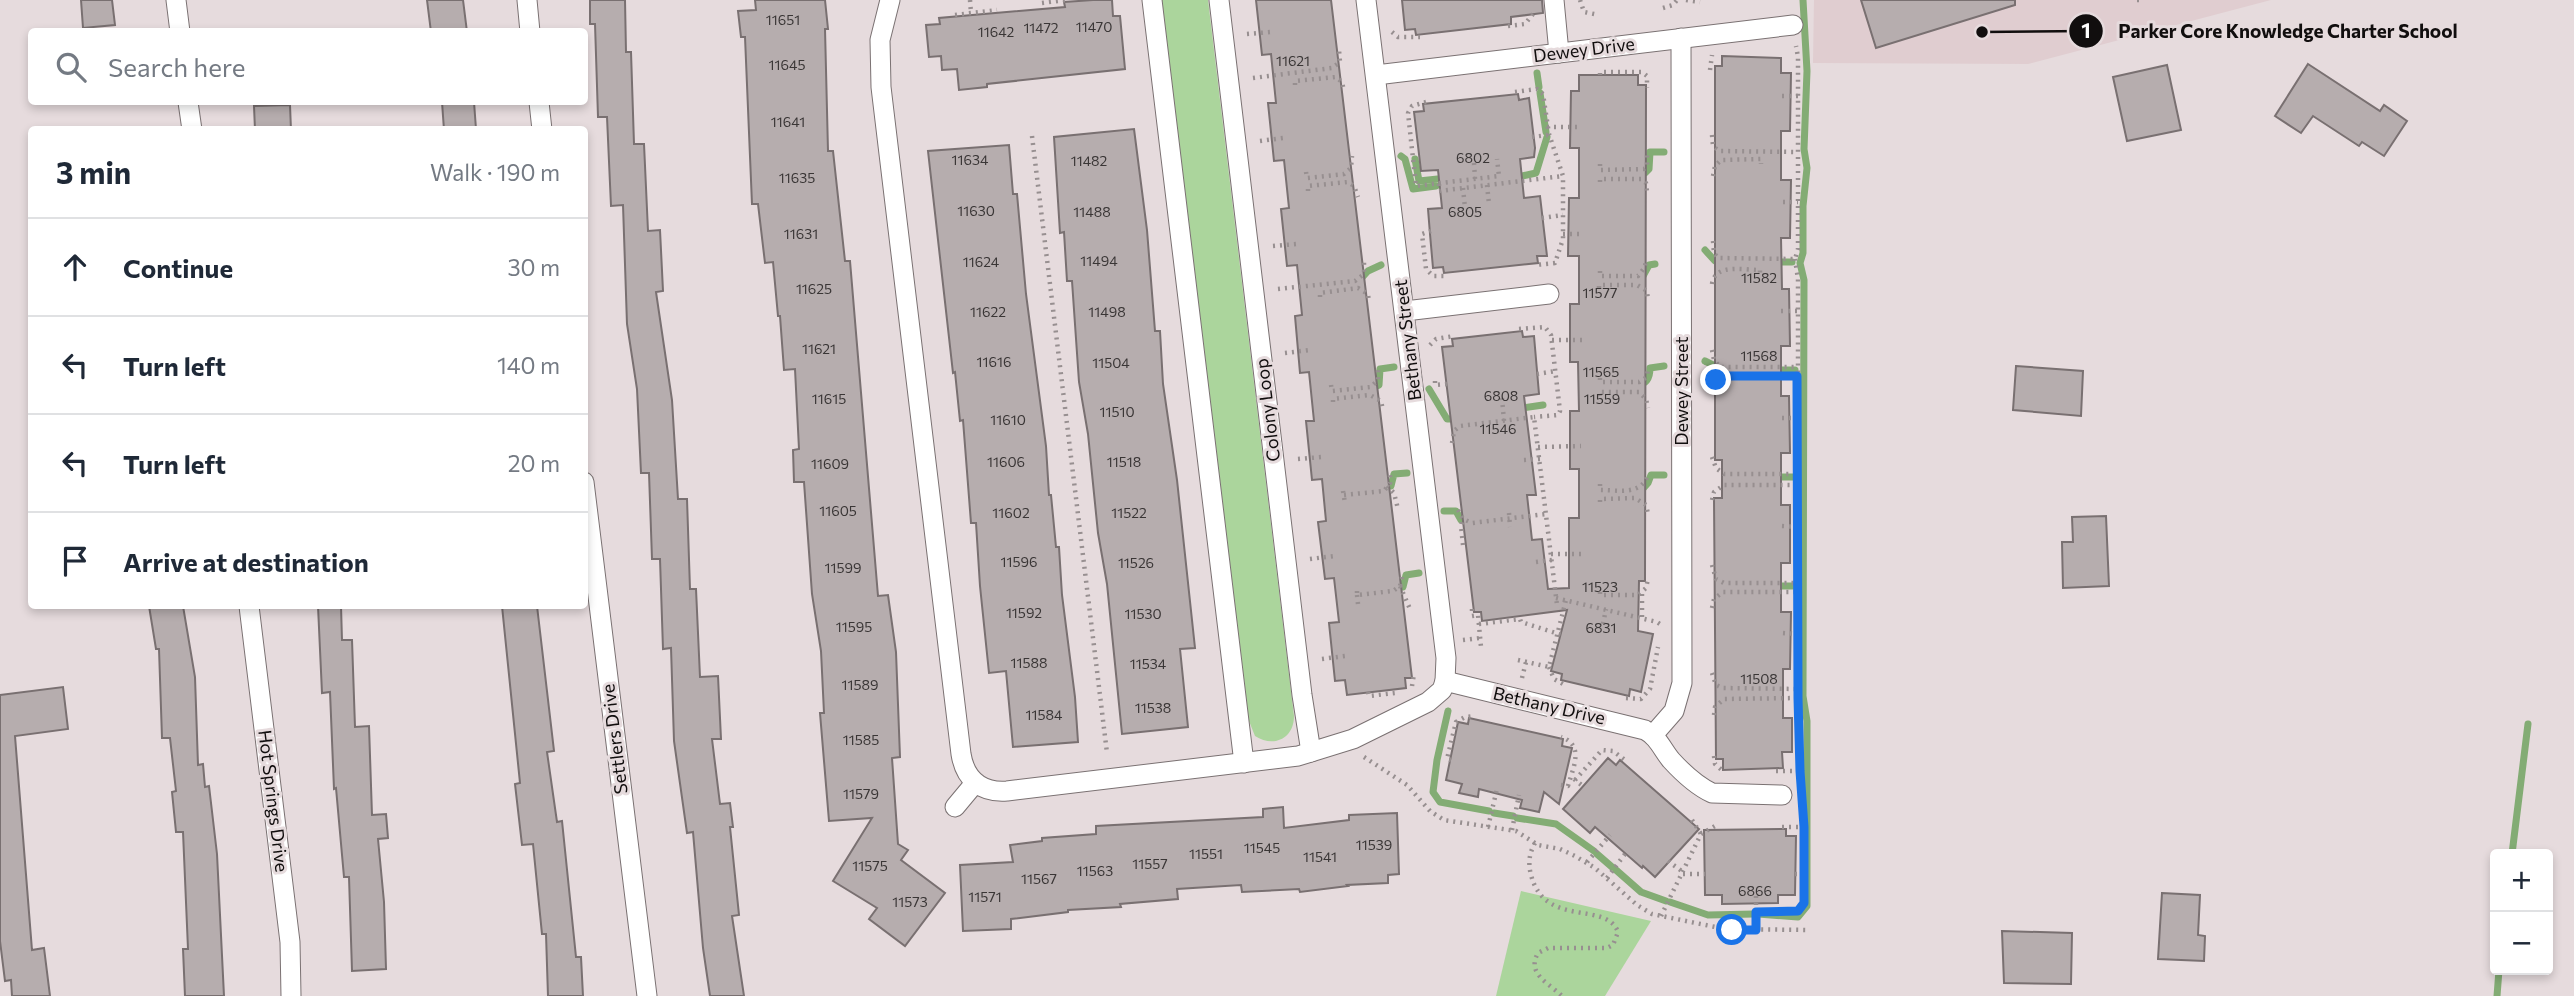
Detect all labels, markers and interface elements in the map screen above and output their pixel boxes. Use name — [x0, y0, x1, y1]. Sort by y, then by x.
house number: 11651 — [766, 11, 800, 28]
callout: Parker Core Knowledge Charter School — [2069, 11, 2472, 51]
text: 1 — [2081, 17, 2091, 42]
house number: 11470 — [1076, 18, 1112, 35]
house number: 11472 — [1023, 19, 1059, 36]
text: Parker Core Knowledge Charter School — [2118, 19, 2458, 42]
house number: 11642 — [978, 23, 1014, 40]
search box — [28, 28, 588, 105]
street label: Dewey Drive — [1532, 32, 1636, 66]
icon: search — [52, 48, 90, 86]
text: Search here — [108, 51, 246, 82]
house number: 11621 — [1276, 52, 1310, 69]
house number: 11645 — [769, 56, 805, 73]
house number: 11641 — [771, 113, 805, 130]
house number: 6802 — [1456, 149, 1490, 166]
house number: 11634 — [952, 151, 989, 168]
house number: 11482 — [1071, 152, 1108, 169]
text: 3 min — [56, 153, 131, 190]
text: Walk · 190 m — [430, 158, 560, 186]
house number: 11635 — [779, 169, 815, 186]
house number: 11630 — [957, 202, 995, 219]
house number: 11488 — [1073, 203, 1111, 220]
house number: 6805 — [1448, 203, 1482, 220]
house number: 11631 — [784, 225, 818, 242]
icon: ahead — [56, 248, 94, 286]
text: Continue — [123, 252, 233, 283]
house number: 11494 — [1080, 252, 1118, 269]
text: 30 m — [507, 253, 560, 281]
house number: 11624 — [963, 253, 1000, 270]
house number: 11582 — [1741, 269, 1777, 286]
street label: Bethany Street — [1389, 278, 1425, 402]
house number: 11625 — [796, 280, 832, 297]
house number: 11577 — [1583, 284, 1617, 301]
house number: 11622 — [970, 303, 1006, 320]
house number: 11498 — [1088, 303, 1126, 320]
street label: Dewey Street — [1670, 336, 1692, 446]
house number: 11621 — [802, 340, 836, 357]
icon: left — [56, 346, 94, 384]
house number: 11568 — [1740, 347, 1778, 364]
text: Turn left — [123, 350, 226, 381]
text: 140 m — [497, 351, 560, 379]
house number: 11616 — [977, 353, 1011, 370]
house number: 11504 — [1092, 354, 1130, 371]
street label: Colony Loop — [1250, 357, 1284, 463]
house number: 11565 — [1583, 363, 1619, 380]
route end — [1700, 364, 1731, 395]
house number: 6808 — [1484, 387, 1518, 404]
house number: 11615 — [812, 390, 846, 407]
house number: 11559 — [1584, 390, 1620, 407]
house number: 11510 — [1099, 403, 1135, 420]
house number: 11610 — [990, 411, 1026, 428]
house number: 11546 — [1480, 420, 1516, 437]
icon: left — [56, 444, 94, 482]
text: Turn left — [123, 448, 226, 479]
text: 20 m — [508, 449, 560, 477]
house number: 11606 — [987, 453, 1025, 470]
house number: 11518 — [1107, 453, 1141, 470]
house number: 11609 — [811, 455, 849, 472]
house number: 11605 — [819, 502, 857, 519]
house number: 11602 — [992, 504, 1030, 521]
house number: 11522 — [1111, 504, 1147, 521]
icon: arrive — [56, 542, 94, 580]
text: Arrive at destination — [123, 546, 369, 577]
house number: 11596 — [1000, 553, 1038, 570]
house number: 11526 — [1118, 554, 1154, 571]
house number: 11599 — [824, 559, 862, 576]
house number: 11523 — [1582, 578, 1618, 595]
house number: 11592 — [1006, 604, 1042, 621]
house number: 11530 — [1124, 605, 1162, 622]
house number: 11595 — [836, 618, 872, 635]
house number: 6831 — [1586, 619, 1616, 636]
house number: 11588 — [1010, 654, 1048, 671]
house number: 11534 — [1130, 655, 1167, 672]
house number: 11508 — [1740, 670, 1778, 687]
house number: 11589 — [841, 676, 879, 693]
street label: Bethany Drive — [1491, 681, 1607, 729]
street label: Settlers Drive — [596, 683, 632, 795]
house number: 11538 — [1135, 699, 1171, 716]
house number: 11584 — [1026, 706, 1063, 723]
street label: Hot Springs Drive — [254, 728, 294, 873]
house number: 11585 — [843, 731, 879, 748]
house number: 11579 — [843, 785, 879, 802]
house number: 11539 — [1356, 836, 1392, 853]
house number: 11545 — [1244, 839, 1280, 856]
house number: 11551 — [1189, 845, 1223, 862]
house number: 11541 — [1303, 848, 1337, 865]
map controls — [2490, 849, 2553, 975]
button: + — [2490, 849, 2553, 912]
house number: 11557 — [1132, 855, 1168, 872]
house number: 11575 — [852, 857, 888, 874]
house number: 11563 — [1077, 862, 1113, 879]
house number: 11567 — [1021, 870, 1057, 887]
house number: 6866 — [1738, 882, 1772, 899]
house number: 11571 — [968, 888, 1002, 905]
house number: 11573 — [892, 893, 928, 910]
button: − — [2490, 912, 2553, 975]
route start — [1716, 914, 1747, 945]

